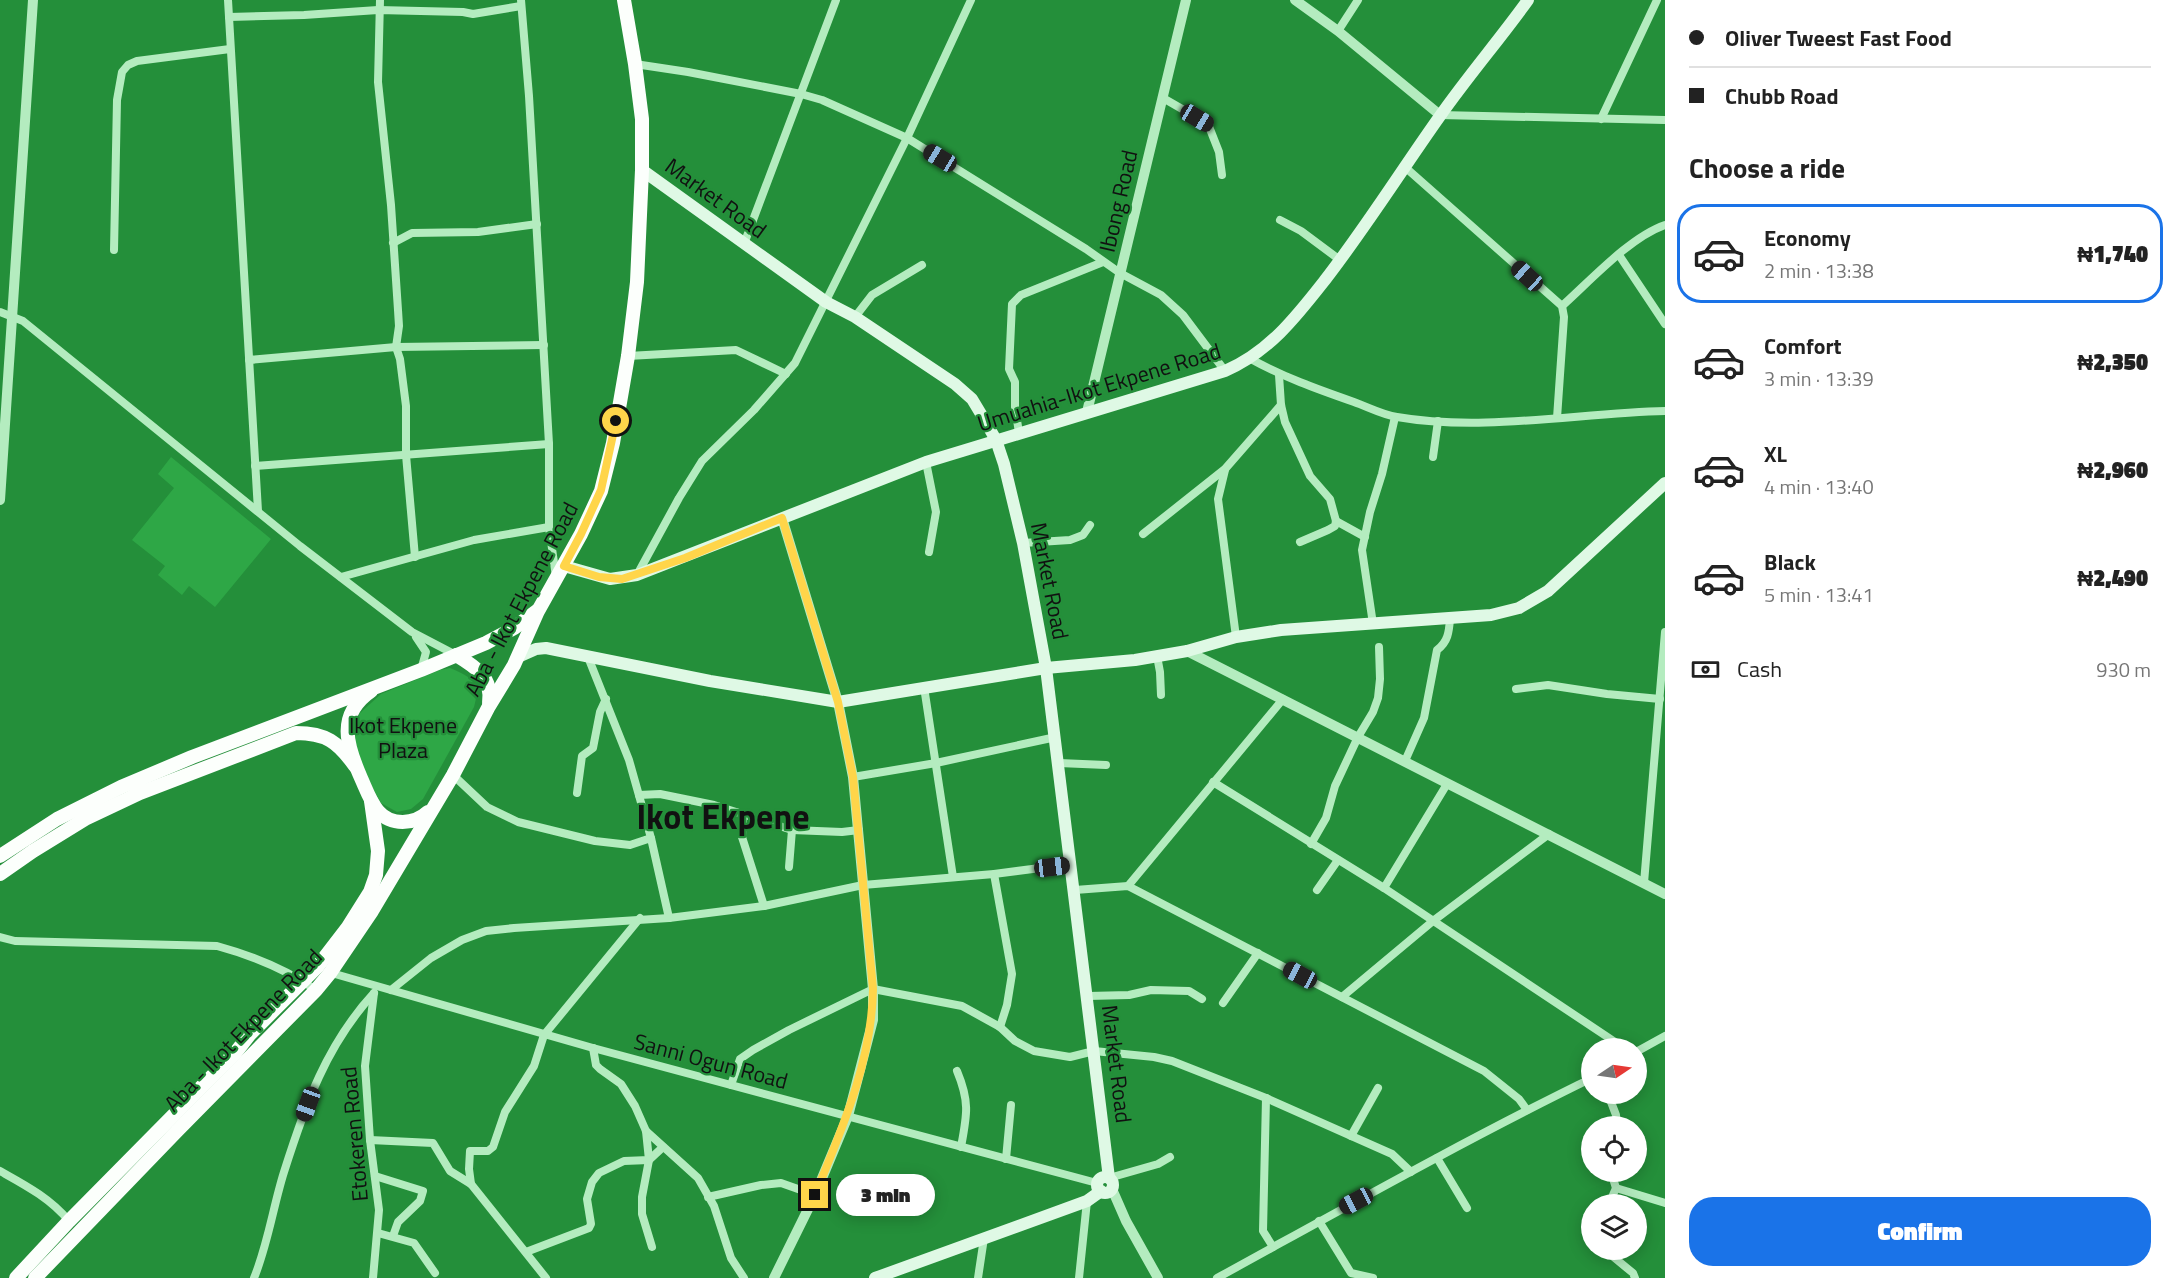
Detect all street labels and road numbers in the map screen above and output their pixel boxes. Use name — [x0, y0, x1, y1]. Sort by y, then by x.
street label: Ibong Road — [1090, 146, 1146, 256]
street label: Market Road — [658, 149, 774, 247]
street label: Umuahia-Ikot Ekpene Road — [973, 334, 1225, 440]
street label: Aba - Ikot Ekpene Road — [455, 496, 587, 702]
street label: Market Road — [1022, 520, 1078, 642]
street label: Aba - Ikot Ekpene Road — [156, 941, 330, 1119]
street label: Market Road — [1093, 1003, 1141, 1125]
street label: Sanni Ogun Road — [630, 1024, 792, 1098]
street label: Etokeren Road — [331, 1065, 377, 1203]

